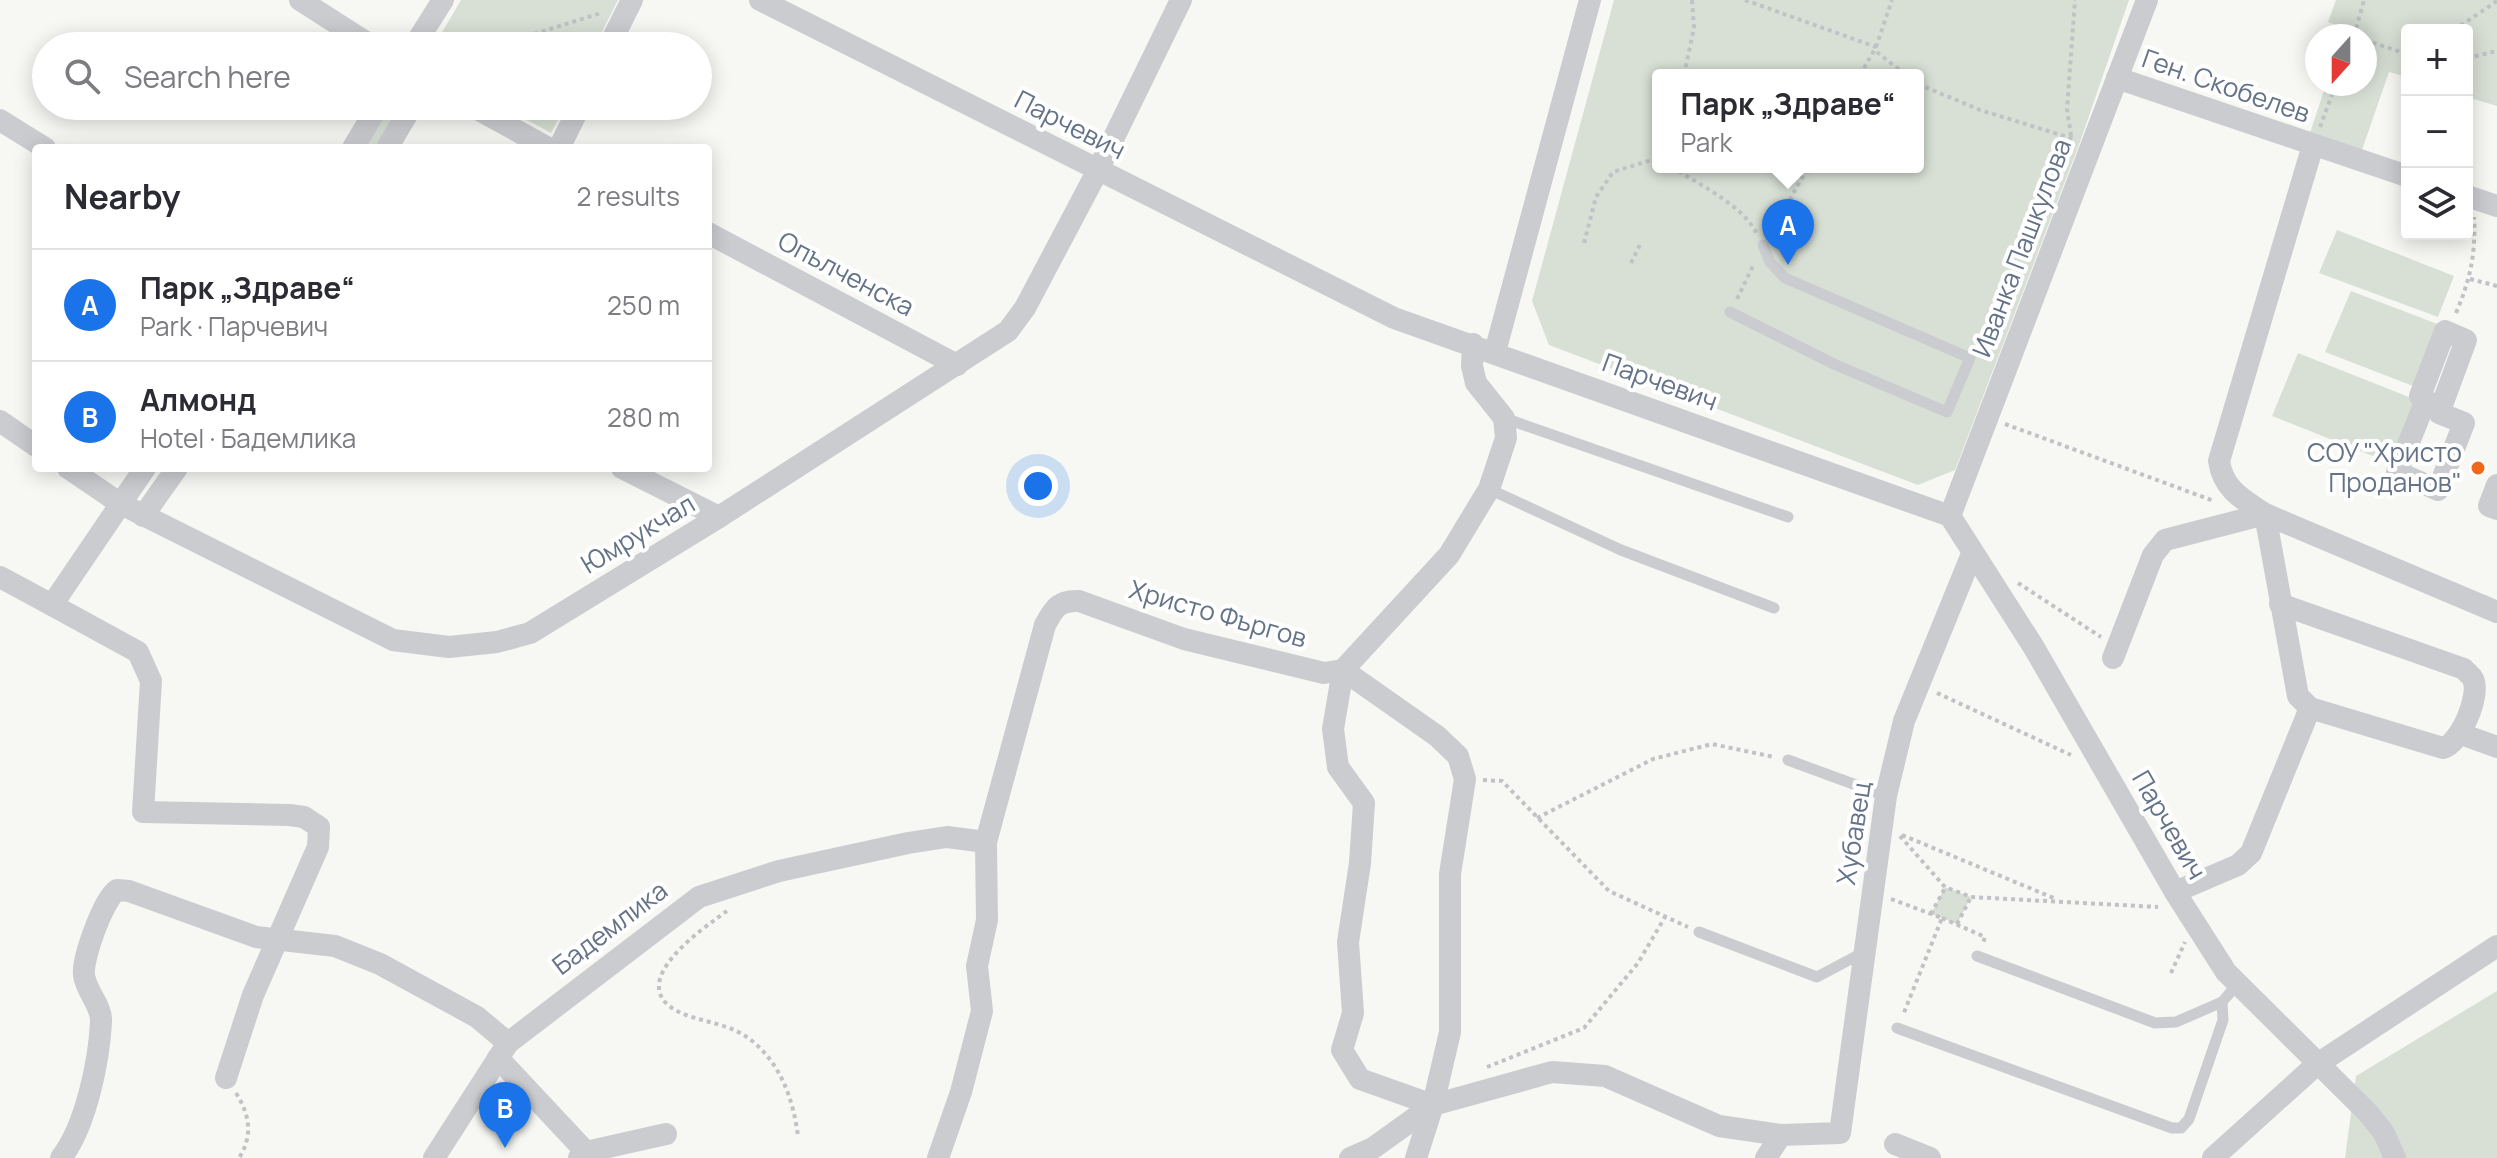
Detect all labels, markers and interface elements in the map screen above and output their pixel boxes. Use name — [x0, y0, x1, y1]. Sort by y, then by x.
north arrow — [2305, 24, 2377, 96]
map controls — [2401, 24, 2473, 240]
button: + — [2401, 24, 2473, 96]
search box — [32, 32, 712, 120]
street label: Ген. Скобелев — [2138, 39, 2315, 131]
icon: search — [60, 54, 104, 98]
text: Search here — [124, 56, 291, 97]
popup — [1652, 69, 1924, 173]
street label: Парчевич — [1009, 81, 1132, 167]
text: Парк „Здраве“ — [1681, 83, 1895, 124]
button: − — [2401, 96, 2473, 168]
text: Park — [1681, 124, 1732, 160]
street label: Иванка Пашкулова — [1963, 133, 2079, 362]
button: layers — [2401, 168, 2473, 240]
text: Nearby — [64, 173, 180, 219]
text: 2 results — [576, 178, 680, 214]
pin: A — [1762, 199, 1814, 265]
street label: Опълченска — [772, 222, 921, 324]
text: Парк „Здраве“ — [140, 267, 355, 308]
text: A — [81, 287, 99, 323]
text: 250 m — [607, 287, 680, 323]
text: Park · Парчевич — [140, 308, 328, 344]
street label: Парчевич — [1598, 344, 1723, 419]
text: Алмонд — [140, 379, 256, 420]
text: B — [82, 399, 98, 435]
text: 280 m — [607, 399, 680, 435]
text: Hotel · Бадемлика — [140, 420, 356, 456]
place label: СОУ "Христо Проданов" — [2307, 434, 2462, 500]
marker: СОУ "Христо Проданов" — [2469, 459, 2487, 477]
your location — [1018, 466, 1058, 506]
street label: Юмрукчал — [574, 485, 701, 581]
street label: Христо Фъргов — [1125, 571, 1311, 656]
street label: Парчевич — [2124, 764, 2215, 885]
street label: Хубавец — [1827, 779, 1879, 887]
street label: Бадемлика — [544, 872, 674, 982]
pin: B — [479, 1082, 531, 1148]

